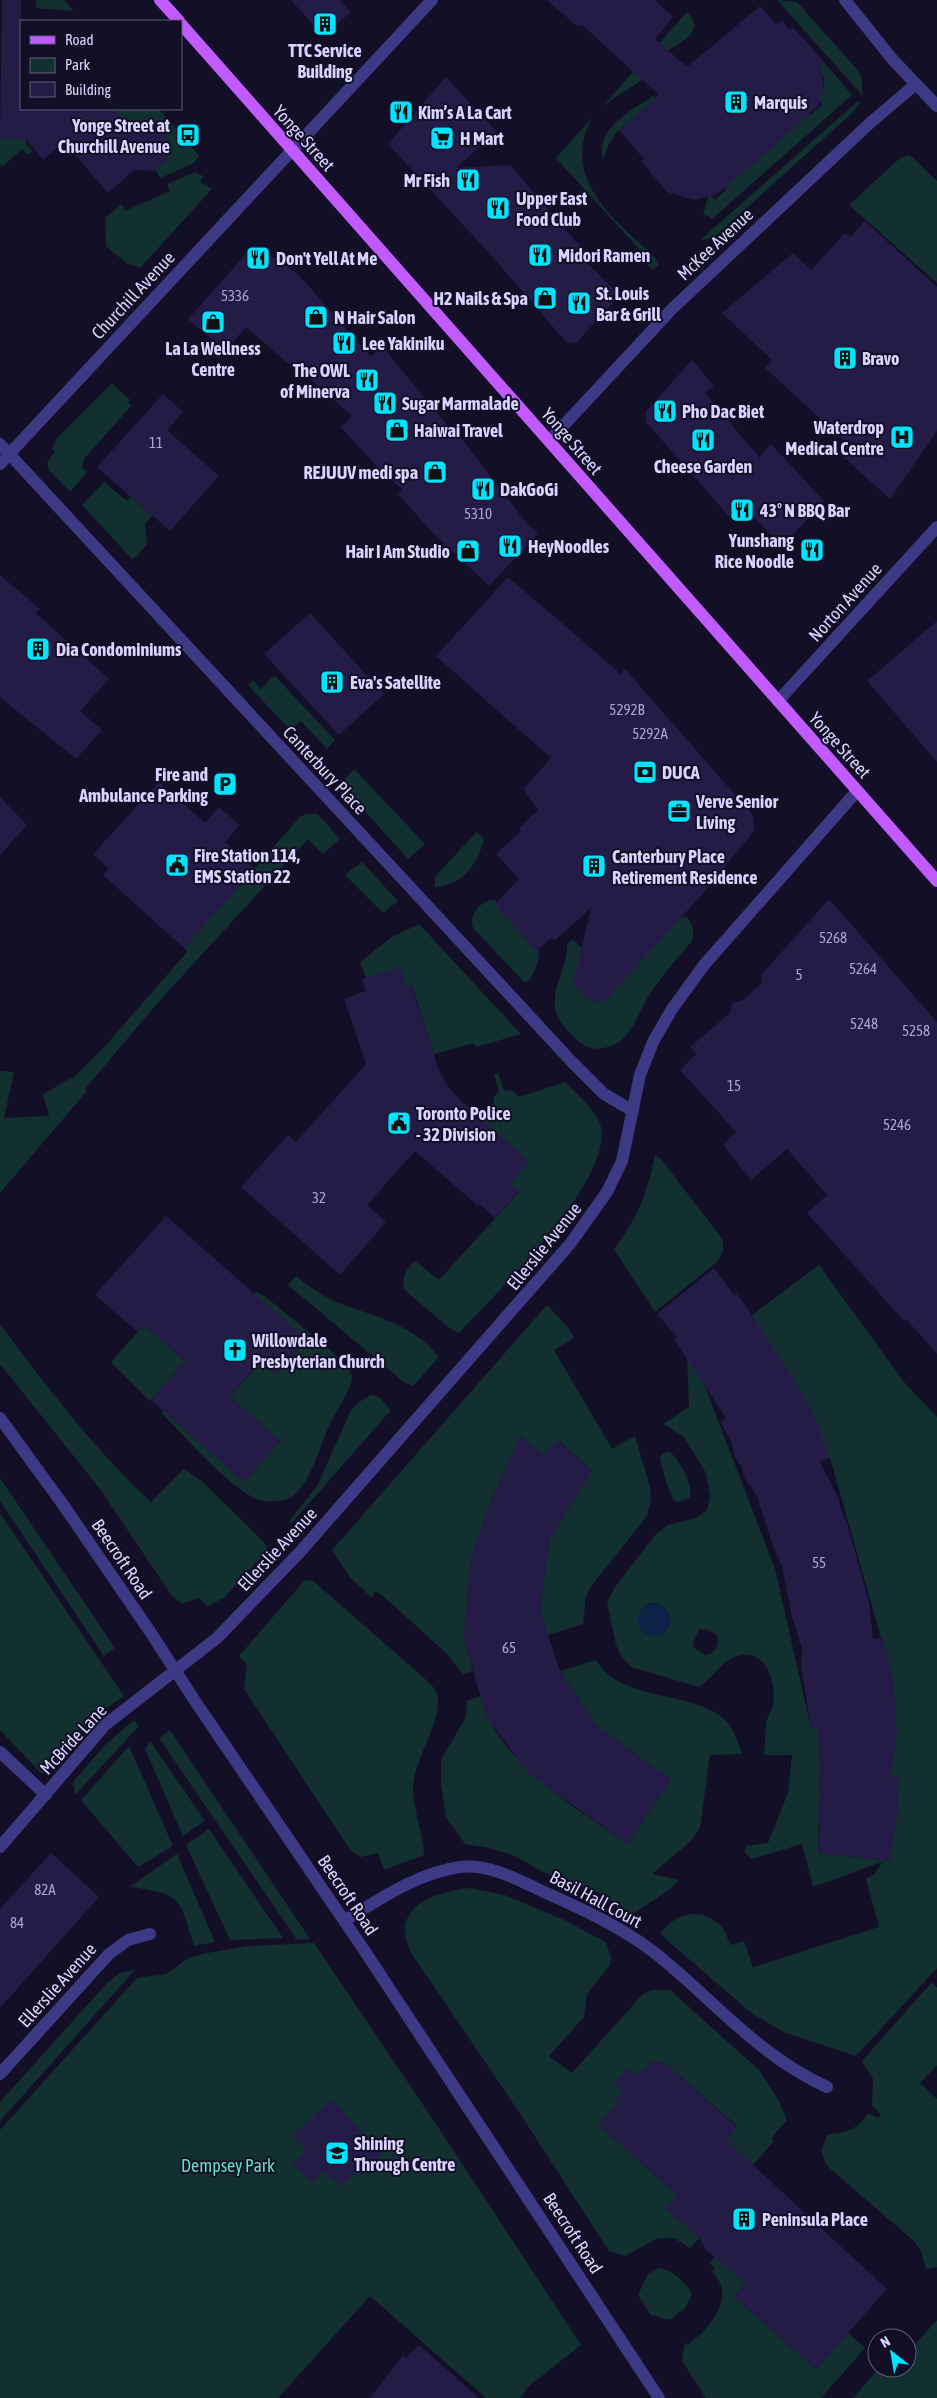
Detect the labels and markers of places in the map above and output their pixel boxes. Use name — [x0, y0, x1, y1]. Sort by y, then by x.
building icon: TTC Service Building — [312, 11, 338, 37]
place label: TTC Service Building — [288, 40, 362, 82]
building icon: Marquis — [723, 89, 749, 115]
place label: Marquis — [754, 92, 808, 113]
restaurant icon: Kim’s A La Cart — [388, 99, 414, 125]
place label: Kim’s A La Cart — [418, 102, 512, 123]
place label: Yonge Street at Churchill Avenue — [58, 115, 171, 157]
bus stop icon: Yonge Street at Churchill Avenue — [175, 122, 201, 148]
supermarket icon: H Mart — [429, 125, 455, 151]
place label: H Mart — [460, 128, 504, 149]
restaurant icon: Mr Fish — [455, 167, 481, 193]
place label: Mr Fish — [404, 170, 450, 191]
place label: Upper East Food Club — [516, 188, 588, 230]
restaurant icon: Upper East Food Club — [485, 195, 511, 221]
restaurant icon: Midori Ramen — [527, 242, 553, 268]
restaurant icon: Don't Yell At Me — [245, 245, 271, 271]
place label: Midori Ramen — [558, 245, 651, 266]
place label: Don't Yell At Me — [276, 248, 377, 269]
place label: St. Louis Bar & Grill — [596, 283, 661, 325]
shop icon: H2 Nails & Spa — [532, 285, 558, 311]
place label: H2 Nails & Spa — [434, 288, 528, 309]
restaurant icon: St. Louis Bar & Grill — [566, 290, 592, 316]
shop icon: N Hair Salon — [303, 304, 329, 330]
place label: N Hair Salon — [334, 307, 416, 328]
shop icon: La La Wellness Centre — [200, 309, 226, 335]
restaurant icon: Lee Yakiniku — [331, 330, 357, 356]
place label: Lee Yakiniku — [362, 333, 445, 354]
place label: La La Wellness Centre — [165, 338, 261, 380]
building icon: Bravo — [832, 345, 858, 371]
place label: Bravo — [862, 348, 900, 369]
place label: The OWL of Minerva — [280, 360, 350, 402]
restaurant icon: The OWL of Minerva — [354, 367, 380, 393]
restaurant icon: Sugar Marmalade — [372, 390, 398, 416]
place label: Sugar Marmalade — [402, 393, 519, 414]
restaurant icon: Pho Dac Biet — [652, 398, 678, 424]
place label: Pho Dac Biet — [682, 401, 765, 422]
shop icon: Haiwai Travel — [384, 417, 410, 443]
place label: Waterdrop Medical Centre — [785, 417, 884, 459]
place label: Haiwai Travel — [414, 420, 503, 441]
hospital icon: Waterdrop Medical Centre — [889, 424, 915, 450]
restaurant icon: Cheese Garden — [690, 427, 716, 453]
place label: Cheese Garden — [654, 456, 753, 477]
shop icon: REJUUV medi spa — [422, 459, 448, 485]
place label: REJUUV medi spa — [304, 462, 418, 483]
restaurant icon: DakGoGi — [470, 476, 496, 502]
place label: DakGoGi — [500, 479, 558, 500]
restaurant icon: 43° N BBQ Bar — [729, 497, 755, 523]
place label: 43° N BBQ Bar — [759, 500, 850, 521]
place label: Yunshang Rice Noodle — [715, 530, 794, 572]
restaurant icon: HeyNoodles — [497, 533, 523, 559]
place label: HeyNoodles — [528, 536, 610, 557]
restaurant icon: Yunshang Rice Noodle — [799, 537, 825, 563]
shop icon: Hair I Am Studio — [455, 538, 481, 564]
place label: Hair I Am Studio — [345, 541, 450, 562]
building icon: Dia Condominiums — [25, 636, 51, 662]
place label: Dia Condominiums — [56, 639, 182, 660]
building icon: Eva's Satellite — [319, 669, 345, 695]
place label: Eva's Satellite — [350, 672, 441, 693]
bank icon: DUCA — [632, 759, 658, 785]
place label: DUCA — [662, 762, 700, 783]
place label: Fire and Ambulance Parking — [78, 764, 208, 806]
parking icon: Fire and Ambulance Parking — [212, 771, 238, 797]
place label: Verve Senior Living — [695, 791, 779, 833]
office icon: Verve Senior Living — [666, 798, 692, 824]
place label: Fire Station 114, EMS Station 22 — [194, 845, 300, 887]
place label: Canterbury Place Retirement Residence — [612, 846, 757, 888]
public building icon: Fire Station 114, EMS Station 22 — [164, 852, 190, 878]
building icon: Canterbury Place Retirement Residence — [581, 853, 607, 879]
place label: Toronto Police - 32 Division — [416, 1103, 511, 1145]
public building icon: Toronto Police - 32 Division — [386, 1110, 412, 1136]
place label: Willowdale Presbyterian Church — [251, 1330, 385, 1372]
church icon: Willowdale Presbyterian Church — [222, 1337, 248, 1363]
place label: Shining Through Centre — [354, 2133, 455, 2175]
school or university icon: Shining Through Centre — [324, 2140, 350, 2166]
building icon: Peninsula Place — [731, 2206, 757, 2232]
place label: Peninsula Place — [762, 2209, 868, 2230]

